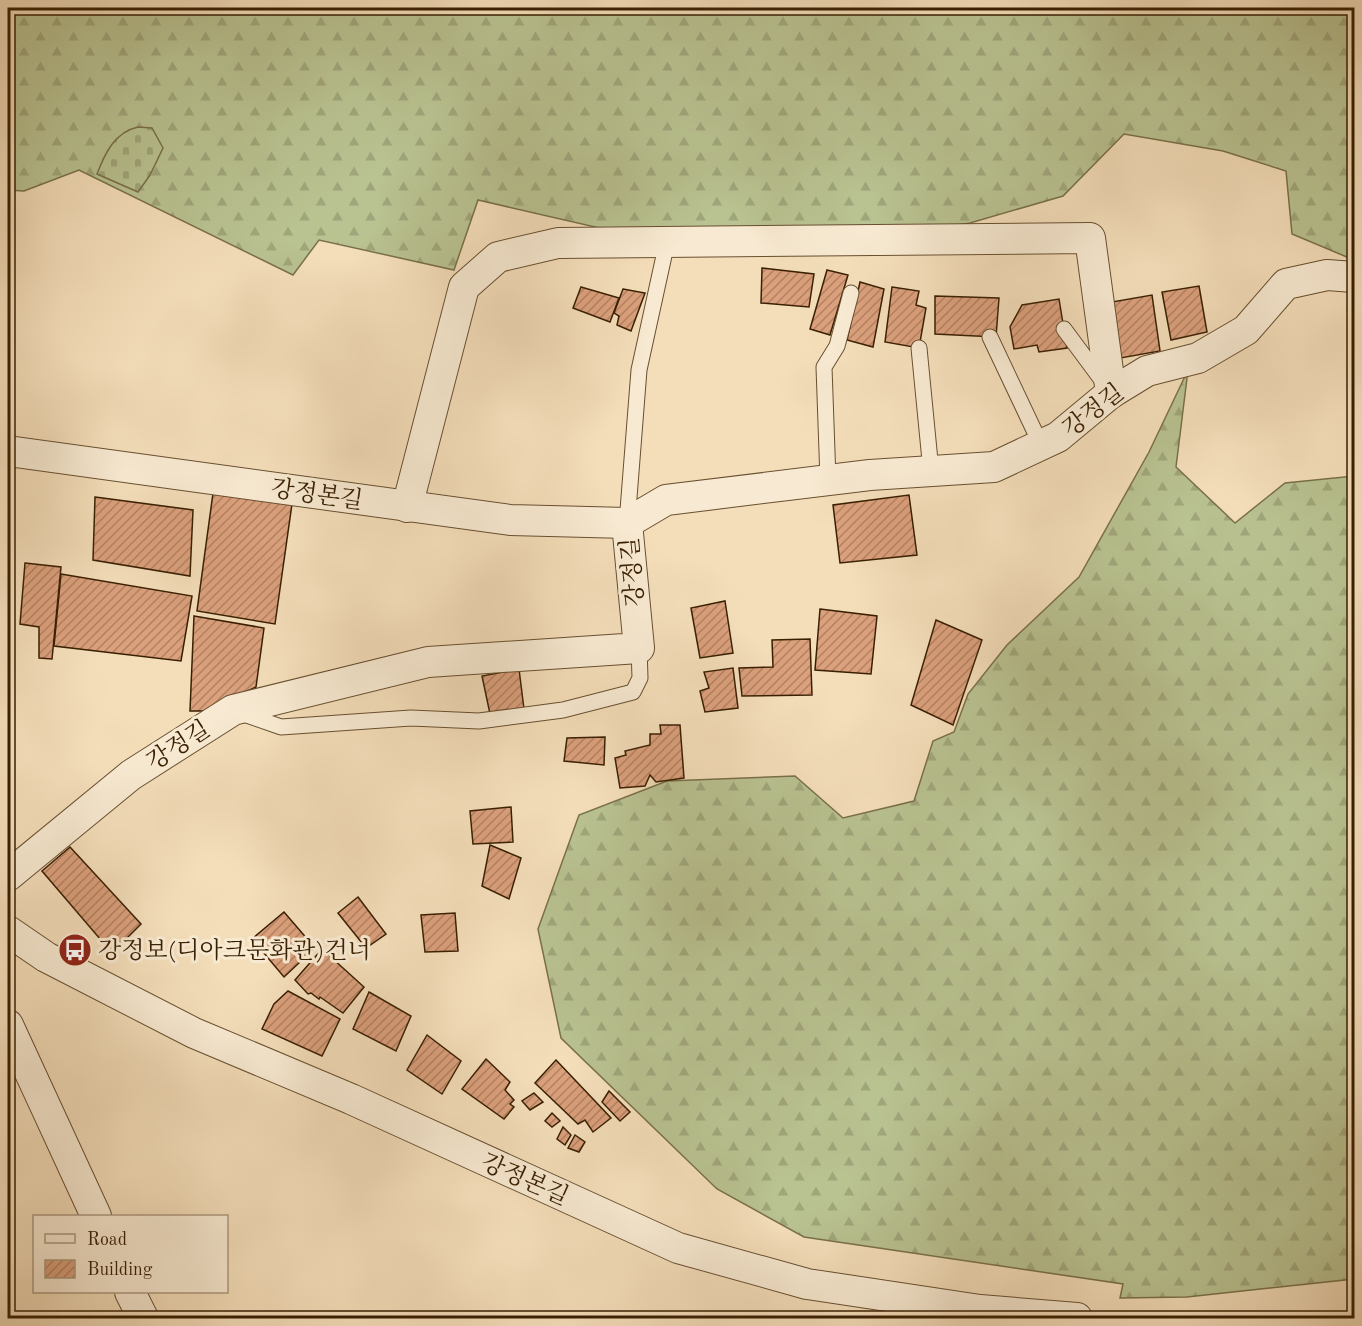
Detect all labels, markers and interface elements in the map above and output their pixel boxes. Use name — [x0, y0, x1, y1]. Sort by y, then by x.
street label: 강정길 — [1058, 379, 1129, 442]
street label: 강정본길 — [269, 475, 365, 514]
street label: 강정길 — [617, 536, 649, 608]
street label: 강정길 — [142, 716, 215, 776]
bus stop icon: 강정보(디아크문화관)건너 — [57, 932, 93, 968]
place label: 강정보(디아크문화관)건너 — [98, 938, 371, 964]
street label: 강정본길 — [477, 1148, 573, 1211]
legend — [33, 1215, 228, 1293]
text: Road — [87, 1231, 127, 1249]
text: Building — [87, 1261, 153, 1279]

